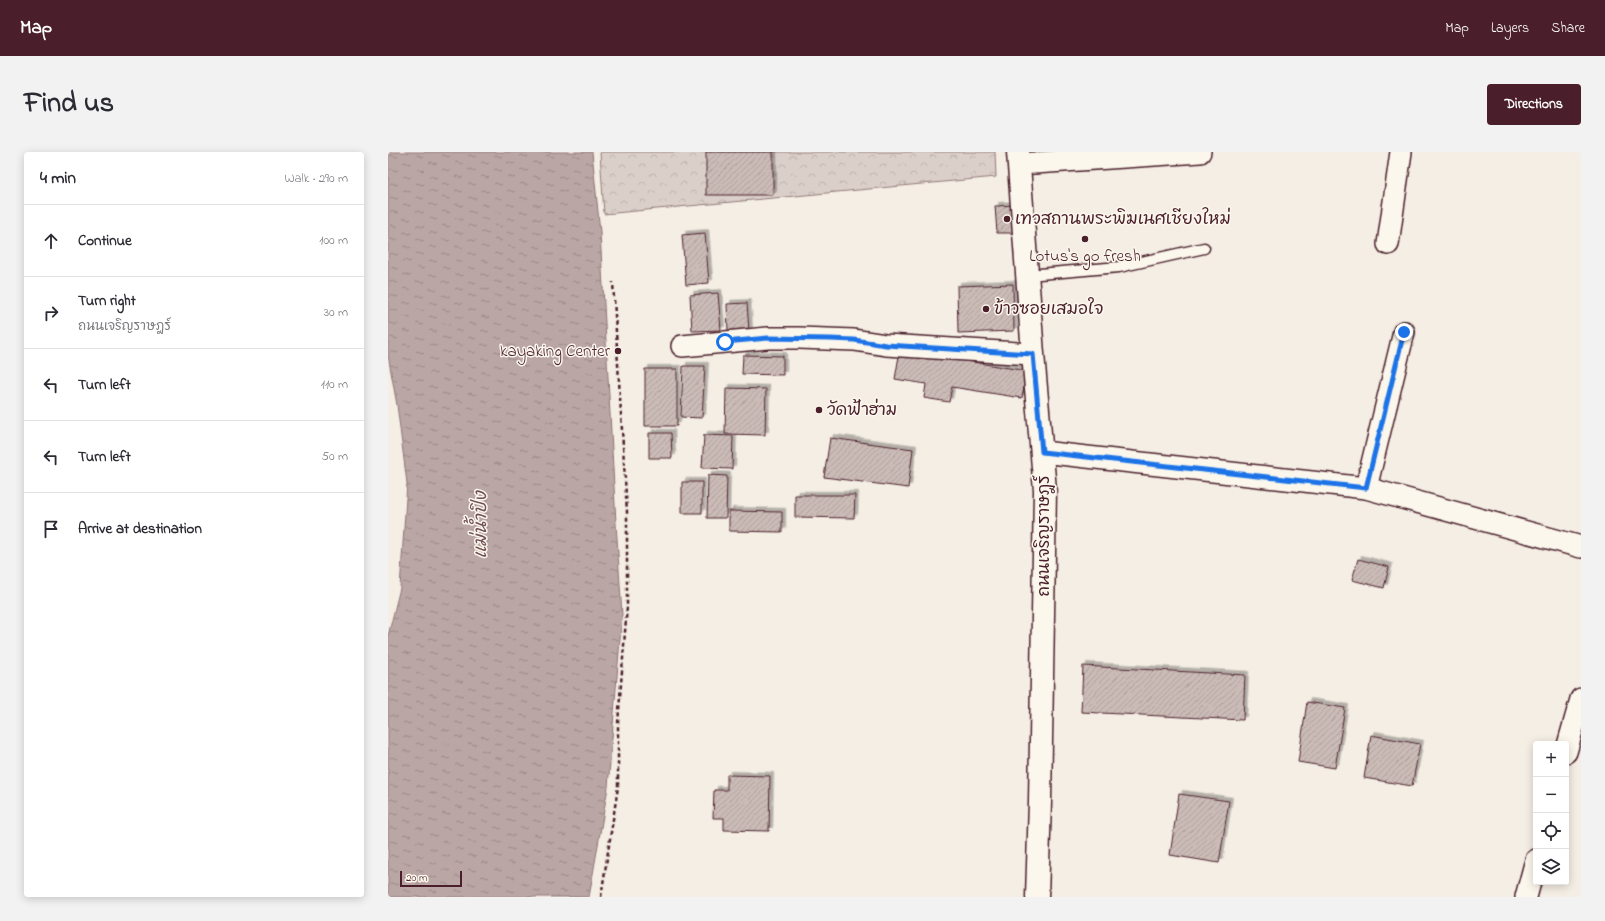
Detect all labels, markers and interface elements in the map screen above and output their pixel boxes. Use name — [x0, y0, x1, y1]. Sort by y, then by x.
text: Map — [20, 15, 52, 42]
text: Map — [1445, 18, 1469, 39]
text: Layers — [1491, 18, 1529, 39]
text: Share — [1551, 18, 1585, 39]
text: Find us — [24, 84, 114, 125]
button: Directions — [1487, 84, 1581, 125]
text: 4 min — [40, 166, 76, 191]
text: Walk · 290 m — [284, 169, 348, 188]
place label: เทวสถานพระพิฆเนศเชียงใหม่ — [1015, 207, 1231, 232]
marker: เทวสถานพระพิฆเนศเชียงใหม่ — [1002, 214, 1012, 224]
icon: ahead — [40, 230, 62, 252]
text: Continue — [78, 230, 132, 252]
text: 100 m — [319, 231, 348, 250]
marker: Lotus's go fresh — [1080, 234, 1090, 244]
place label: Lotus's go fresh — [1029, 244, 1141, 271]
text: Turn right — [78, 290, 136, 312]
place label: ข้าวซอยเสมอใจ — [994, 297, 1103, 322]
icon: right — [40, 302, 62, 324]
text: 30 m — [324, 303, 348, 322]
marker: ข้าวซอยเสมอใจ — [981, 304, 991, 314]
text: ถนนเจริญราษฎร์ — [78, 317, 171, 336]
route end — [1395, 323, 1413, 341]
route start — [716, 333, 734, 351]
place label: kayaking Center — [500, 339, 611, 366]
marker: kayaking Center — [613, 346, 623, 356]
icon: left — [40, 374, 62, 396]
text: Turn left — [78, 374, 131, 396]
text: 110 m — [321, 375, 348, 394]
place label: วัดฟ้าฮ่าม — [827, 398, 897, 423]
marker: วัดฟ้าฮ่าม — [814, 405, 824, 415]
icon: left — [40, 446, 62, 468]
text: Turn left — [78, 446, 131, 468]
text: 50 m — [322, 447, 348, 466]
street label: ถนนเจริญราษฎร์ — [1032, 475, 1057, 597]
water label: แม่น้ำปิง — [463, 490, 495, 558]
icon: arrive — [40, 518, 62, 540]
text: Arrive at destination — [78, 518, 202, 540]
map controls — [1533, 741, 1569, 885]
button: + — [1533, 741, 1569, 777]
button: − — [1533, 777, 1569, 813]
button: locate — [1533, 813, 1569, 849]
button: layers — [1533, 849, 1569, 885]
scale bar — [400, 869, 462, 888]
text: 20 m — [406, 870, 428, 886]

